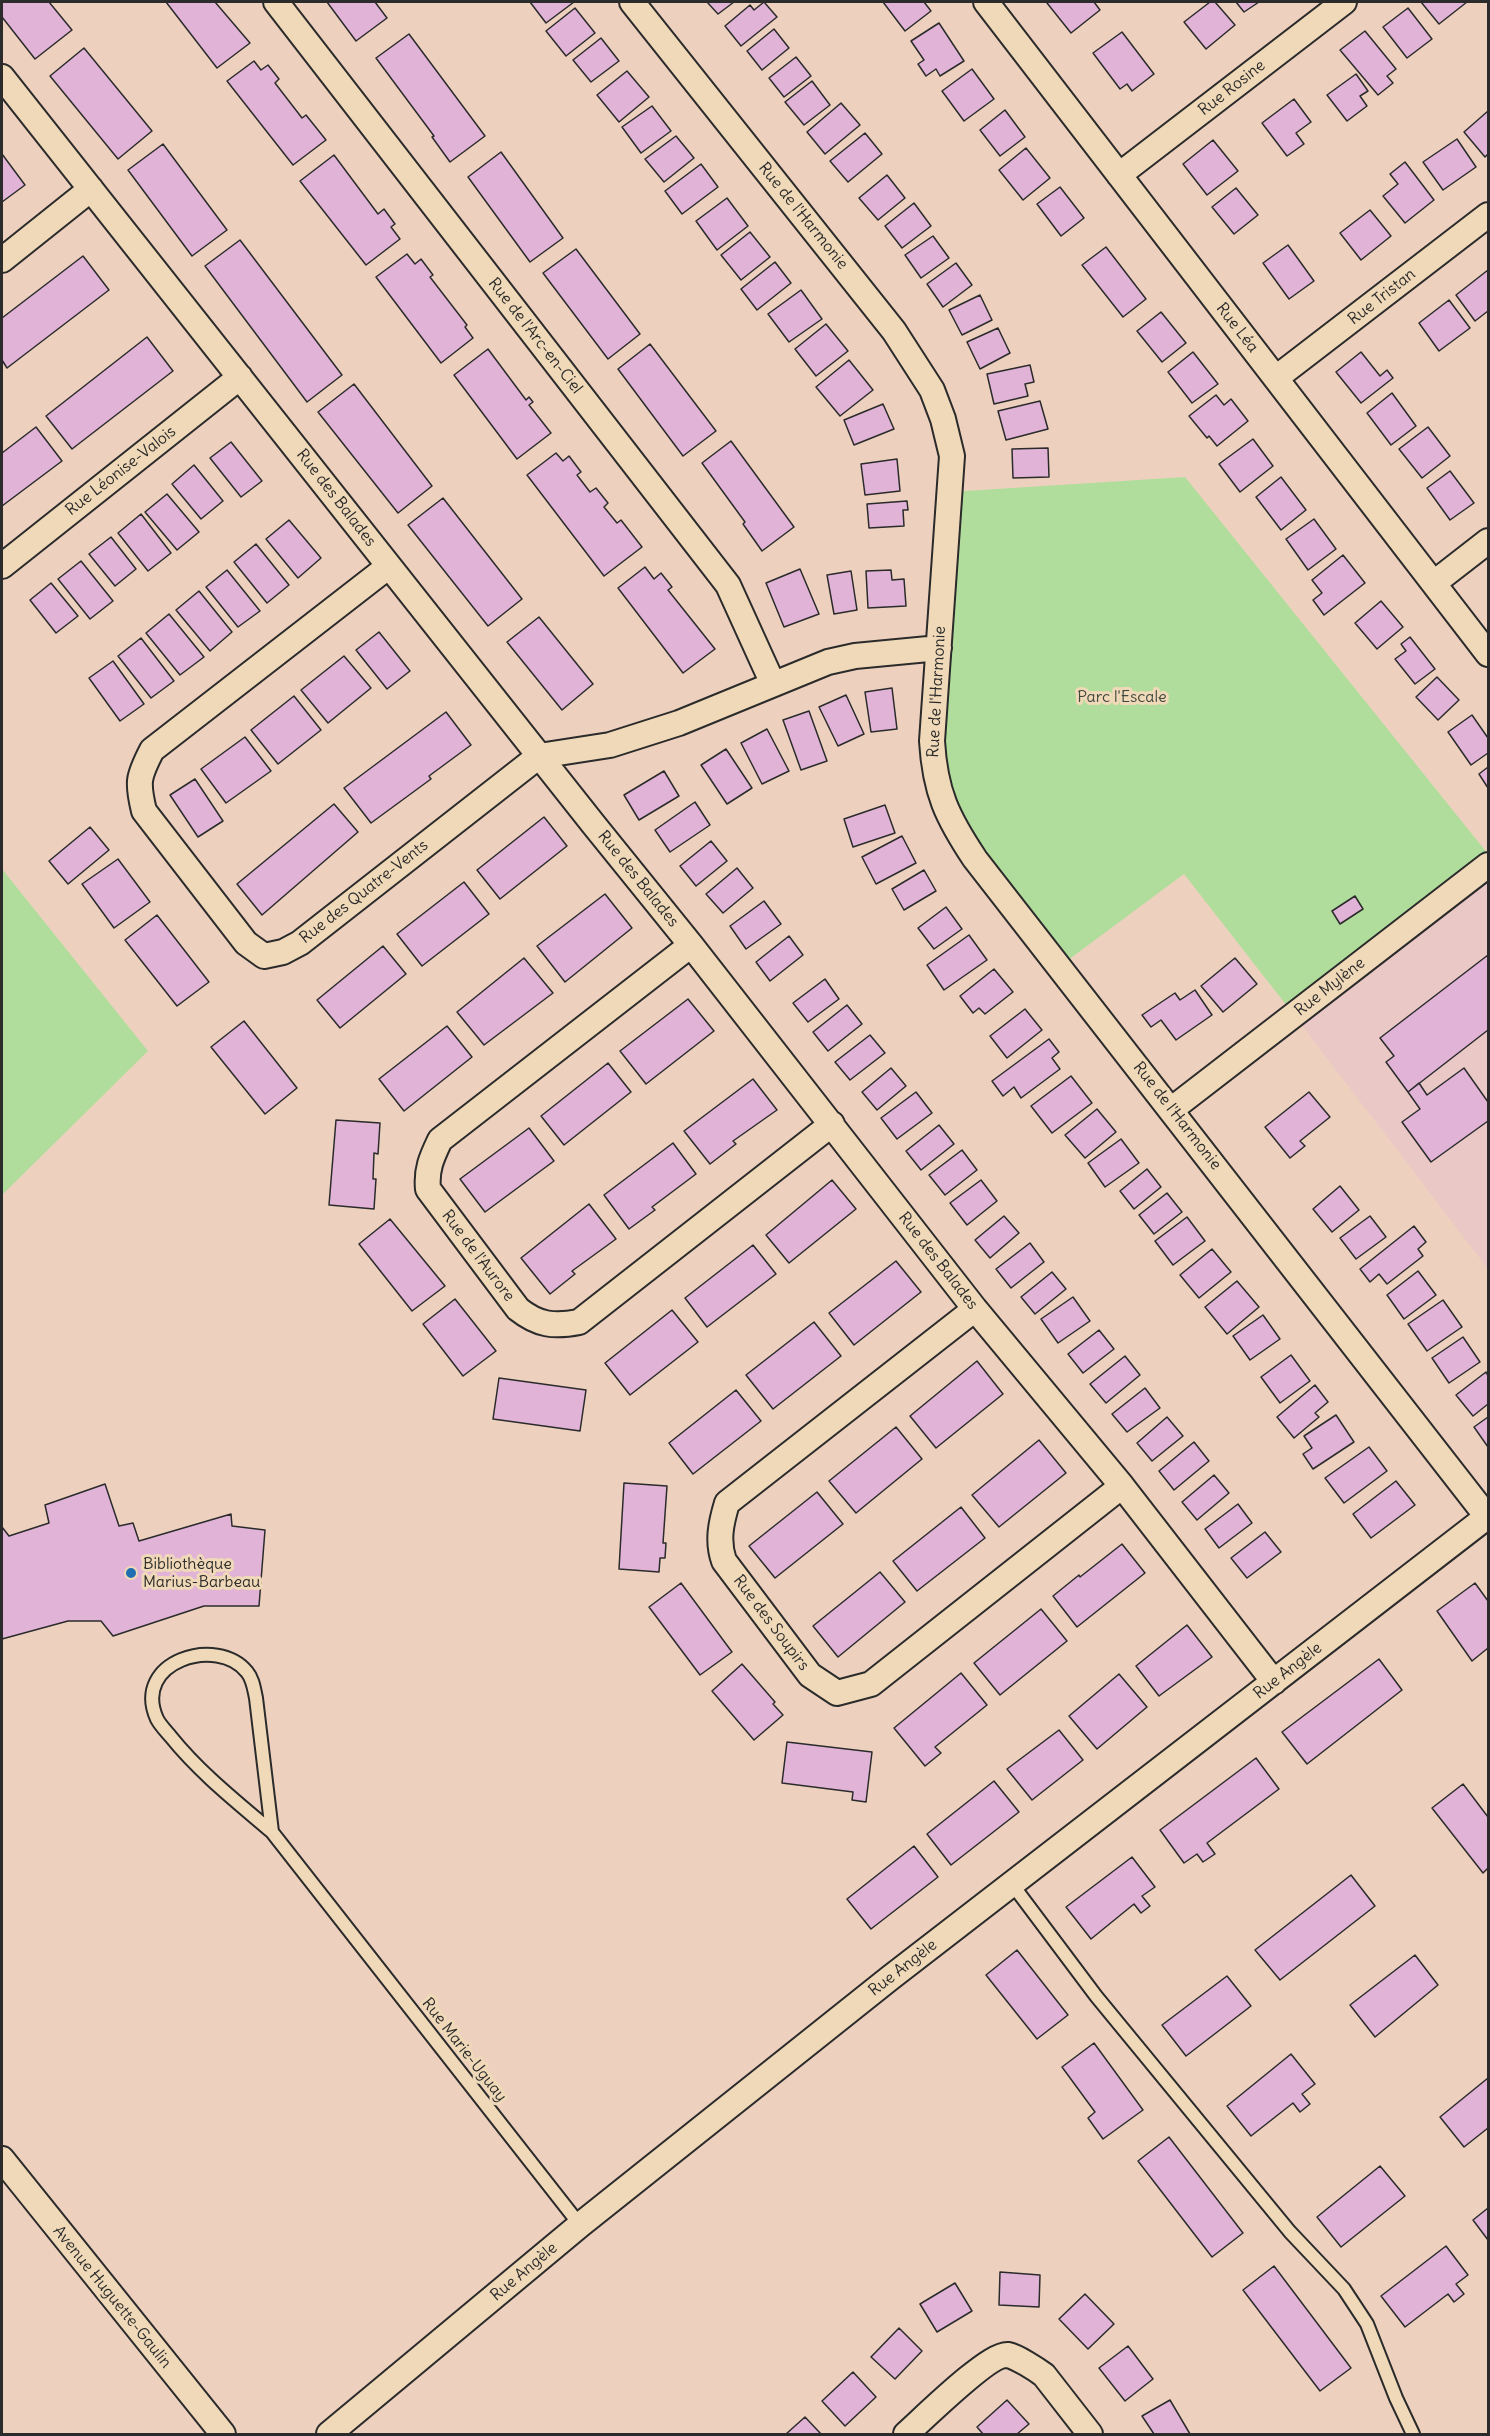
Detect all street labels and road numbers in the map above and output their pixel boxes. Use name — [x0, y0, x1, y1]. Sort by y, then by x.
street label: Rue Rosine — [1195, 56, 1269, 120]
street label: Rue de l'Harmonie — [754, 159, 852, 273]
street label: Rue Tristan — [1344, 265, 1420, 329]
street label: Rue de l'Arc-en-Ciel — [484, 274, 586, 398]
street label: Rue Léa — [1212, 299, 1262, 357]
street label: Rue Léonise-Valois — [62, 422, 180, 520]
street label: Rue des Balades — [292, 445, 380, 551]
street label: Rue de l'Harmonie — [924, 626, 950, 758]
street label: Rue des Balades — [593, 827, 683, 931]
street label: Rue des Quatre-Vents — [296, 836, 432, 948]
street label: Rue Mylène — [1291, 954, 1369, 1020]
street label: Rue de l'Harmonie — [1129, 1058, 1225, 1174]
street label: Rue de l'Aurore — [437, 1207, 519, 1305]
street label: Rue des Balades — [894, 1208, 982, 1314]
street label: Rue des Soupirs — [729, 1571, 813, 1675]
street label: Rue Angèle — [1250, 1638, 1326, 1704]
street label: Rue Angèle — [865, 1935, 941, 2001]
street label: Rue Marie-Uguay — [418, 1994, 510, 2106]
street label: Avenue Huguette-Gaulin — [49, 2222, 175, 2372]
street label: Rue Angèle — [487, 2239, 561, 2305]

